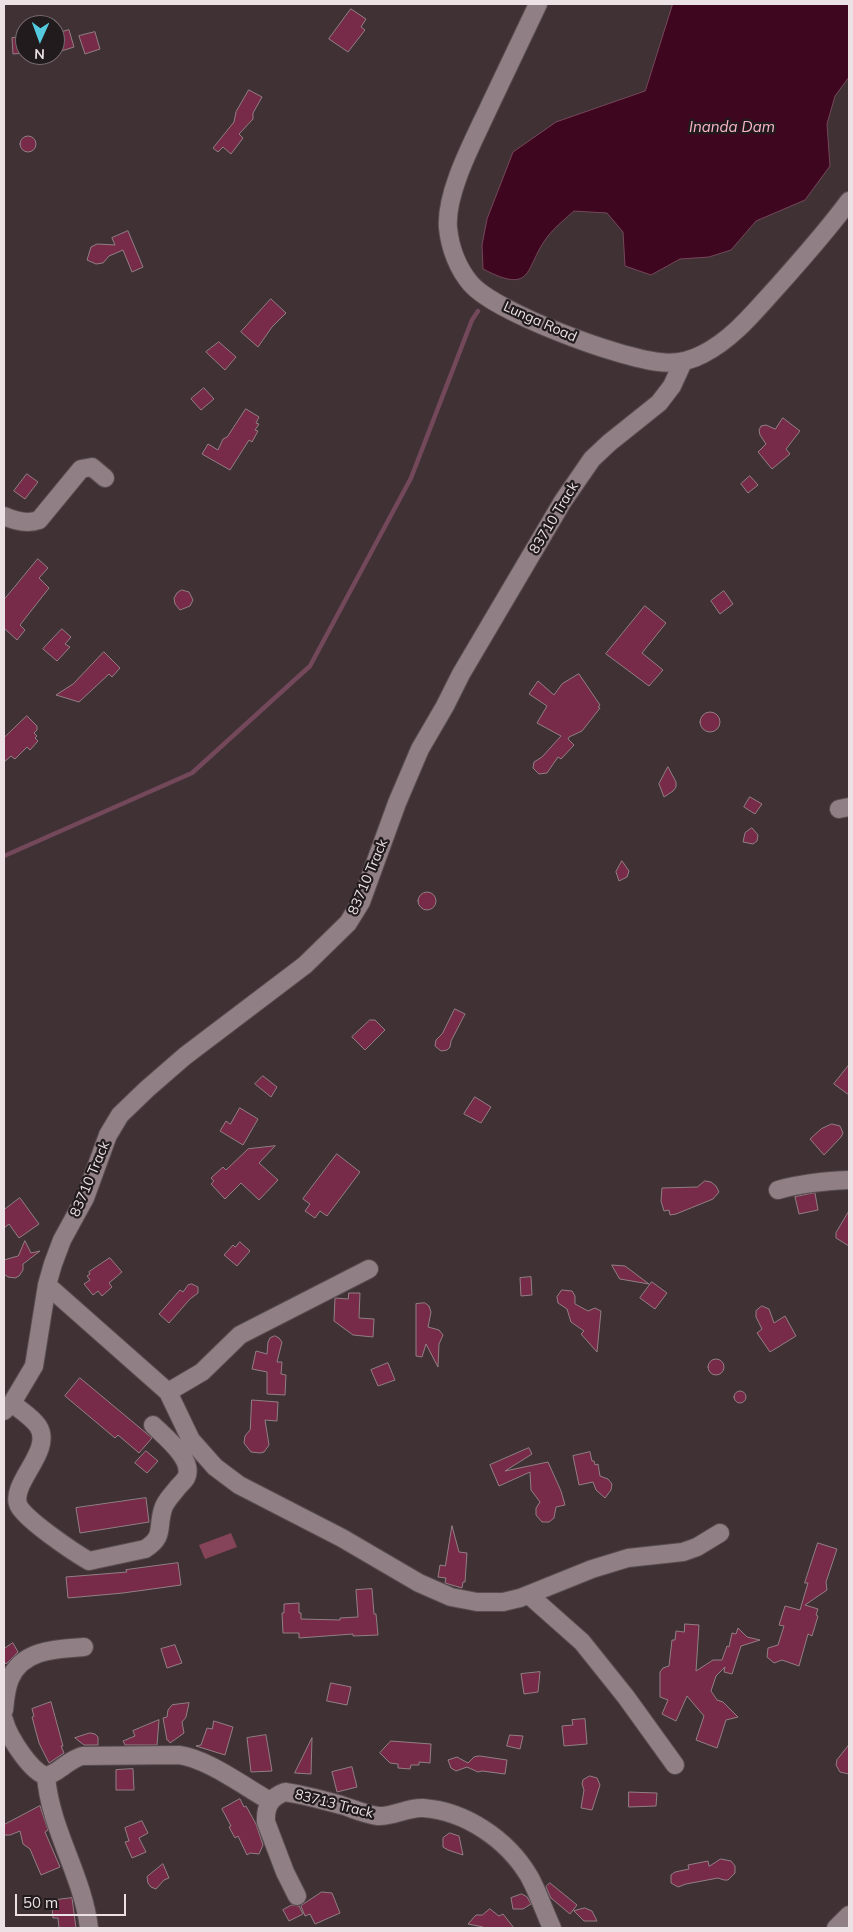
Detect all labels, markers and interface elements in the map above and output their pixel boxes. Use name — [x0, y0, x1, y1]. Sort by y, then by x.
north arrow — [15, 15, 65, 65]
text: N — [34, 45, 45, 63]
water label: Inanda Dam — [689, 118, 775, 136]
street label: Lunga Road — [501, 298, 579, 346]
street label: 83710 Track — [526, 479, 582, 557]
street label: 83710 Track — [345, 837, 391, 917]
street label: 83710 Track — [67, 1139, 113, 1219]
street label: 83713 Track — [293, 1786, 375, 1822]
scale bar — [18, 1884, 129, 1916]
text: 50 m — [23, 1893, 58, 1912]

